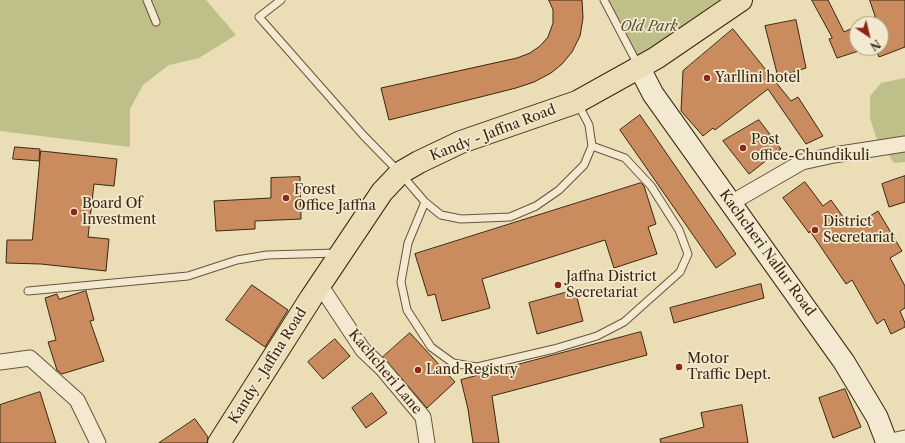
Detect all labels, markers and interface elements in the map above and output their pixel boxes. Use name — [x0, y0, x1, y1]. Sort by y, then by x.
north arrow — [849, 16, 889, 56]
park label: Old Park — [620, 19, 678, 35]
text: N — [867, 37, 883, 53]
place label: Yarllini hotel — [715, 70, 800, 86]
marker: Yarllini hotel — [702, 73, 712, 83]
street label: Kandy - Jaffna Road — [428, 101, 558, 165]
place label: Post office-Chundikuli — [751, 132, 869, 164]
marker: Post office-Chundikuli — [738, 143, 748, 153]
place label: Forest Office Jaffna — [294, 182, 376, 214]
street label: Kachcheri Nallur Road — [716, 187, 818, 319]
marker: Forest Office Jaffna — [281, 193, 291, 203]
place label: Board Of Investment — [82, 196, 156, 228]
marker: Board Of Investment — [69, 207, 79, 217]
place label: District Secretariat — [823, 214, 895, 246]
marker: District Secretariat — [810, 225, 820, 235]
place label: Jaffna District Secretariat — [566, 269, 657, 302]
marker: Jaffna District Secretariat — [553, 280, 563, 290]
street label: Kandy - Jaffna Road — [226, 305, 310, 427]
street label: Kachcheri Lane — [345, 326, 425, 418]
place label: Motor Traffic Dept. — [687, 351, 771, 384]
place label: Land Registry — [426, 362, 518, 378]
marker: Motor Traffic Dept. — [674, 362, 684, 372]
marker: Land Registry — [413, 365, 423, 375]

